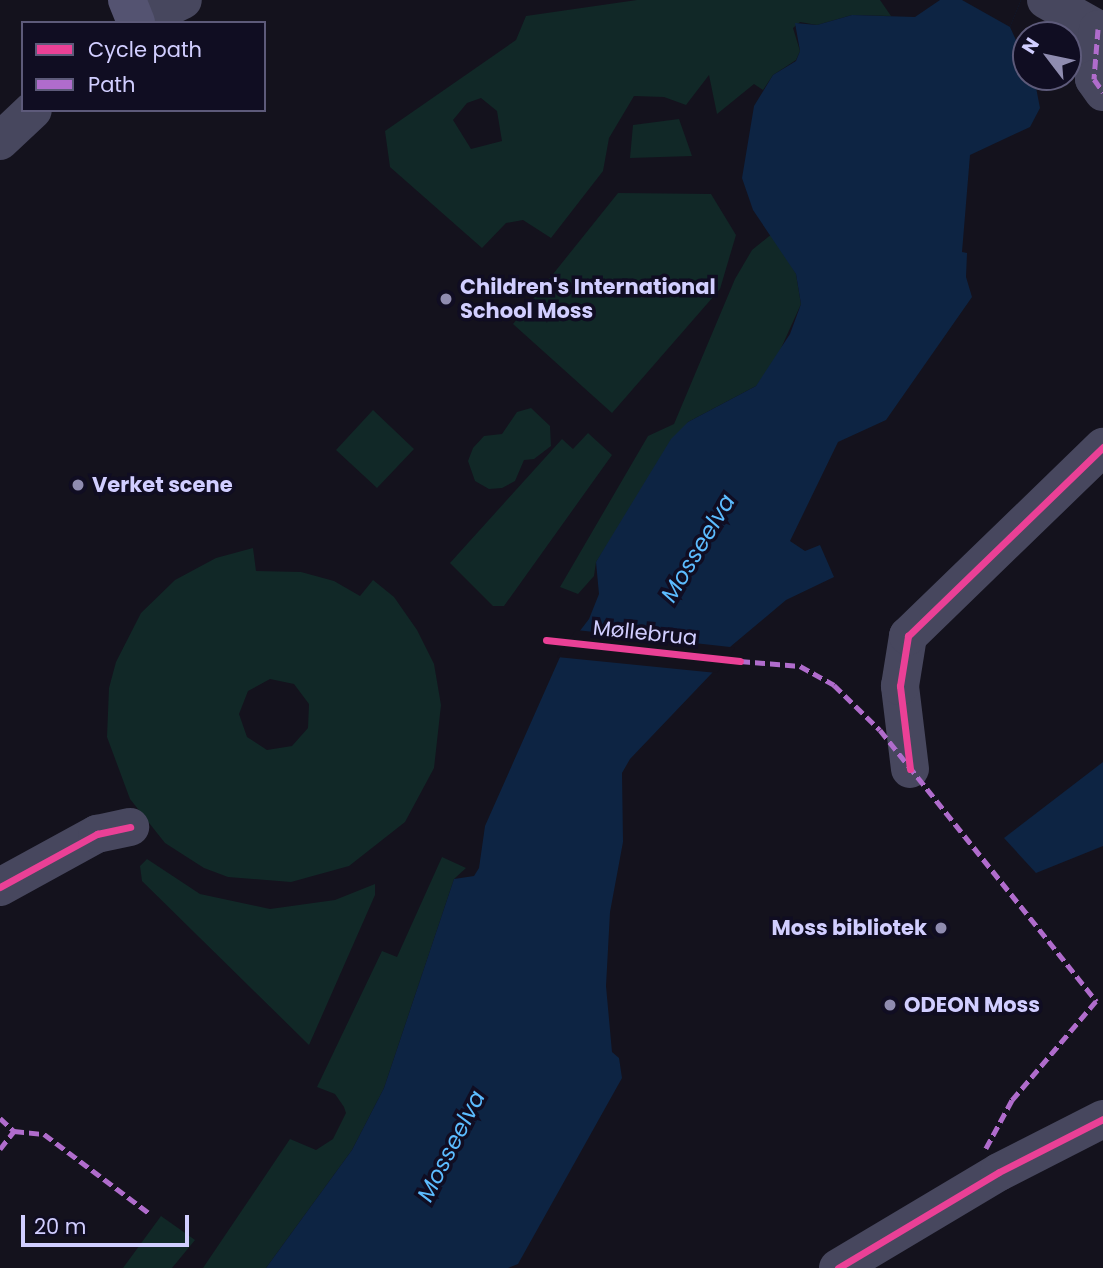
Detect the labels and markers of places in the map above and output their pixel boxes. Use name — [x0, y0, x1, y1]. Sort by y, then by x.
place label: Children's International School Moss — [460, 274, 716, 324]
marker: Children's International School Moss — [438, 291, 454, 307]
place label: Verket scene — [92, 472, 233, 498]
marker: Verket scene — [70, 477, 86, 493]
place label: Moss bibliotek — [772, 915, 927, 941]
marker: Moss bibliotek — [933, 920, 949, 936]
place label: ODEON Moss — [904, 992, 1040, 1018]
marker: ODEON Moss — [882, 997, 898, 1013]

